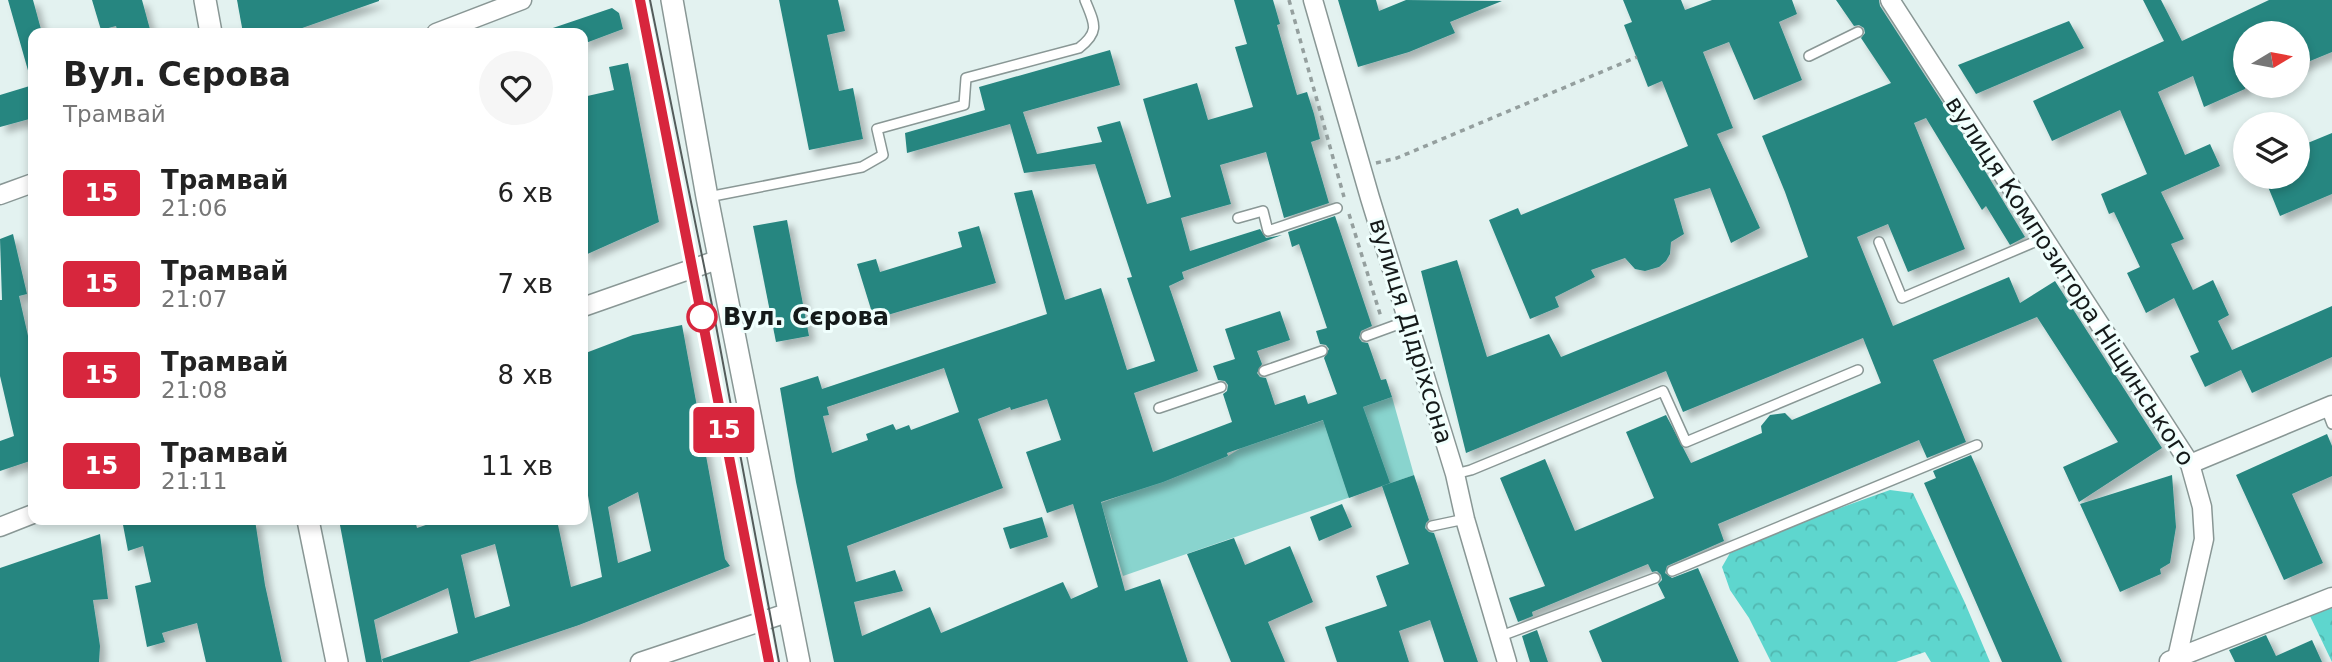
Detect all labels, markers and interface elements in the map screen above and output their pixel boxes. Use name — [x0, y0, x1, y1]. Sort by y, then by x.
north arrow — [2233, 21, 2310, 98]
map controls — [2233, 21, 2310, 189]
button: heart — [479, 51, 553, 125]
text: Вул. Сєрова — [63, 55, 291, 94]
street label: вулиця Композитора Ніщинського — [1940, 91, 2200, 471]
text: Трамвай — [63, 101, 166, 127]
button: layers — [2233, 112, 2310, 189]
text: Трамвай — [161, 165, 288, 195]
text: 6 хв — [497, 178, 553, 208]
text: 15 — [85, 179, 118, 207]
text: 21:06 — [161, 195, 227, 221]
street label: вулиця Дідріхсона — [1363, 215, 1459, 447]
text: Трамвай — [161, 256, 288, 286]
text: 7 хв — [497, 269, 553, 299]
text: 15 — [85, 270, 118, 298]
text: 21:07 — [161, 286, 227, 312]
marker: Вул. Сєрова — [687, 302, 717, 332]
place label: Вул. Сєрова — [723, 303, 889, 331]
text: Трамвай — [161, 347, 288, 377]
text: 8 хв — [497, 360, 553, 390]
text: 15 — [85, 361, 118, 389]
text: 21:08 — [161, 377, 227, 403]
line badge: 15 — [692, 407, 756, 453]
text: 15 — [707, 416, 741, 444]
text: Трамвай — [161, 438, 288, 468]
text: 11 хв — [481, 451, 553, 481]
text: 15 — [85, 452, 118, 480]
text: 21:11 — [161, 468, 227, 494]

